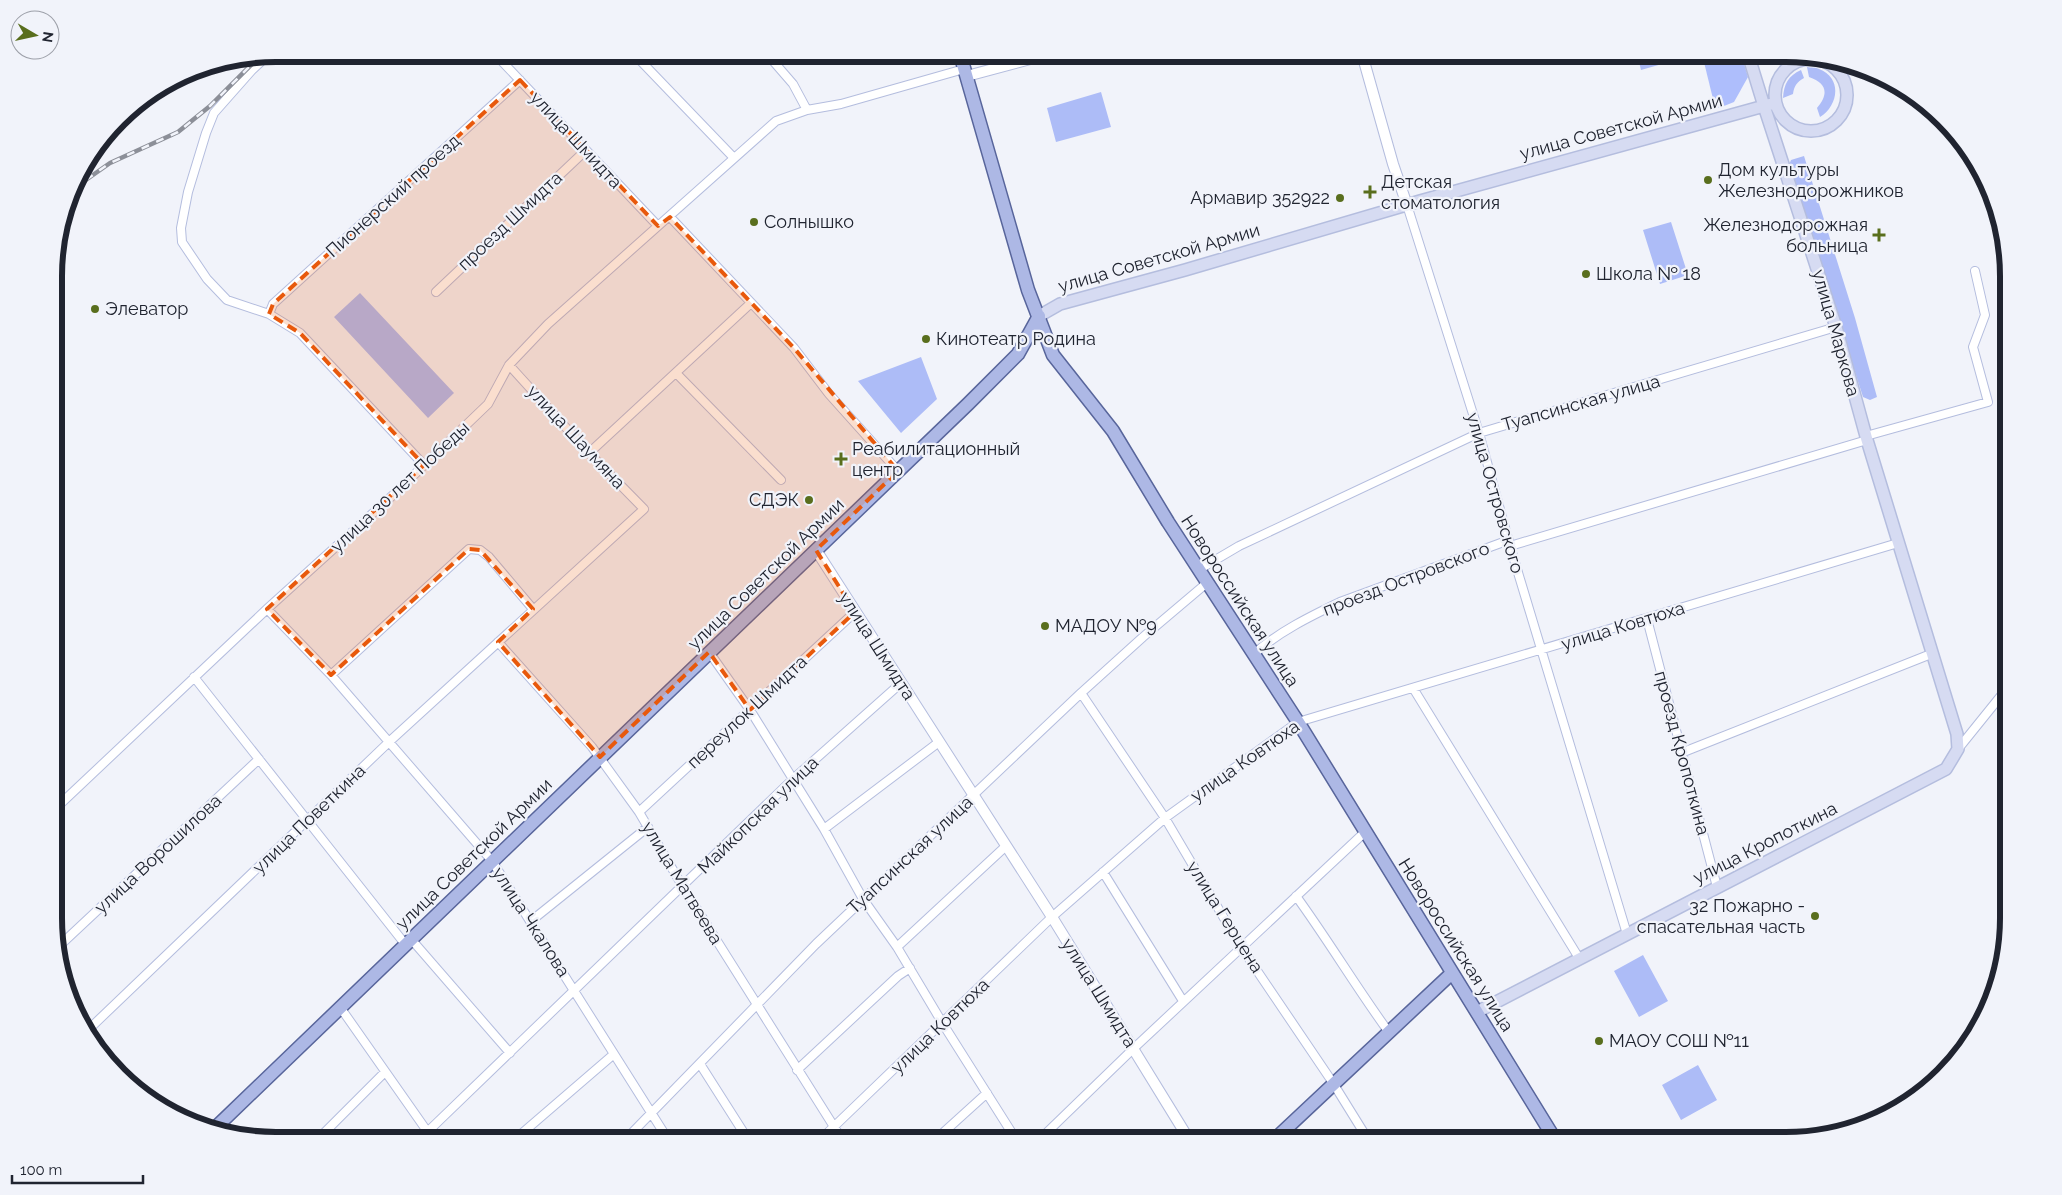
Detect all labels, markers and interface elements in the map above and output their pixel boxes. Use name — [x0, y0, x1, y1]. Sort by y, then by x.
north arrow — [10, 10, 60, 60]
text: N — [39, 31, 57, 44]
street label: улица Шмидта — [526, 87, 627, 192]
street label: улица Советской Армии — [1517, 89, 1724, 164]
street label: Пионерский проезд — [321, 130, 464, 261]
place label: Дом культуры Железнодорожников — [1718, 159, 1904, 201]
street label: проезд Шмидта — [453, 167, 566, 274]
place label: Детская стоматология — [1381, 171, 1500, 213]
marker: Дом культуры Железнодорожников — [1702, 174, 1714, 186]
marker: Детская стоматология — [1363, 185, 1377, 199]
place label: Армавир 352922 — [1190, 187, 1330, 208]
marker: Армавир 352922 — [1334, 192, 1346, 204]
place label: Солнышко — [764, 211, 854, 232]
place label: Железнодорожная больница — [1703, 214, 1868, 256]
marker: Солнышко — [748, 216, 760, 228]
street label: улица Советской Армии — [1056, 219, 1262, 296]
marker: Железнодорожная больница — [1872, 228, 1886, 242]
place label: Школа № 18 — [1596, 263, 1701, 284]
street label: улица Маркова — [1808, 267, 1865, 399]
marker: Школа № 18 — [1580, 268, 1592, 280]
place label: Элеватор — [105, 298, 188, 319]
marker: Элеватор — [89, 303, 101, 315]
place label: Кинотеатр Родина — [936, 328, 1096, 349]
marker: Кинотеатр Родина — [920, 333, 932, 345]
street label: Туапсинская улица — [1499, 370, 1662, 435]
street label: улица Шаумяна — [523, 380, 630, 493]
street label: улица Островского — [1462, 410, 1529, 576]
street label: улица 30 лет Победы — [326, 417, 474, 557]
place label: Реабилитационный центр — [852, 438, 1020, 480]
marker: Реабилитационный центр — [834, 452, 848, 466]
place label: СДЭК — [749, 489, 799, 510]
street label: улица Советской Армии — [683, 494, 848, 654]
marker: СДЭК — [803, 494, 815, 506]
street label: Новороссийская улица — [1177, 511, 1304, 690]
street label: проезд Островского — [1320, 537, 1492, 620]
street label: улица Шмидта — [835, 588, 920, 704]
street label: улица Ковтюха — [1559, 597, 1687, 654]
place label: МАДОУ №9 — [1055, 615, 1157, 636]
marker: МАДОУ №9 — [1039, 620, 1051, 632]
street label: переулок Шмидта — [682, 651, 811, 773]
street label: проезд Кропоткина — [1650, 669, 1714, 837]
street label: улица Ковтюха — [1186, 715, 1303, 806]
street label: Майкопская улица — [693, 752, 822, 878]
street label: улица Поветкина — [248, 760, 369, 878]
street label: улица Советской Армии — [391, 774, 556, 934]
street label: улица Ворошилова — [90, 790, 225, 918]
street label: Туапсинская улица — [843, 791, 977, 918]
street label: улица Кропоткина — [1689, 797, 1840, 888]
street label: улица Матвеева — [637, 817, 727, 948]
street label: Новороссийская улица — [1394, 854, 1518, 1035]
street label: улица Герцена — [1183, 857, 1268, 976]
street label: улица Чкалова — [488, 863, 575, 981]
place label: 32 Пожарно - спасательная часть — [1637, 895, 1805, 937]
marker: 32 Пожарно - спасательная часть — [1809, 910, 1821, 922]
street label: улица Шмидта — [1057, 934, 1141, 1051]
street label: улица Ковтюха — [886, 974, 993, 1078]
place label: МАОУ СОШ №11 — [1609, 1030, 1749, 1051]
marker: МАОУ СОШ №11 — [1593, 1035, 1605, 1047]
scale bar — [12, 1152, 144, 1184]
text: 100 m — [20, 1161, 62, 1179]

